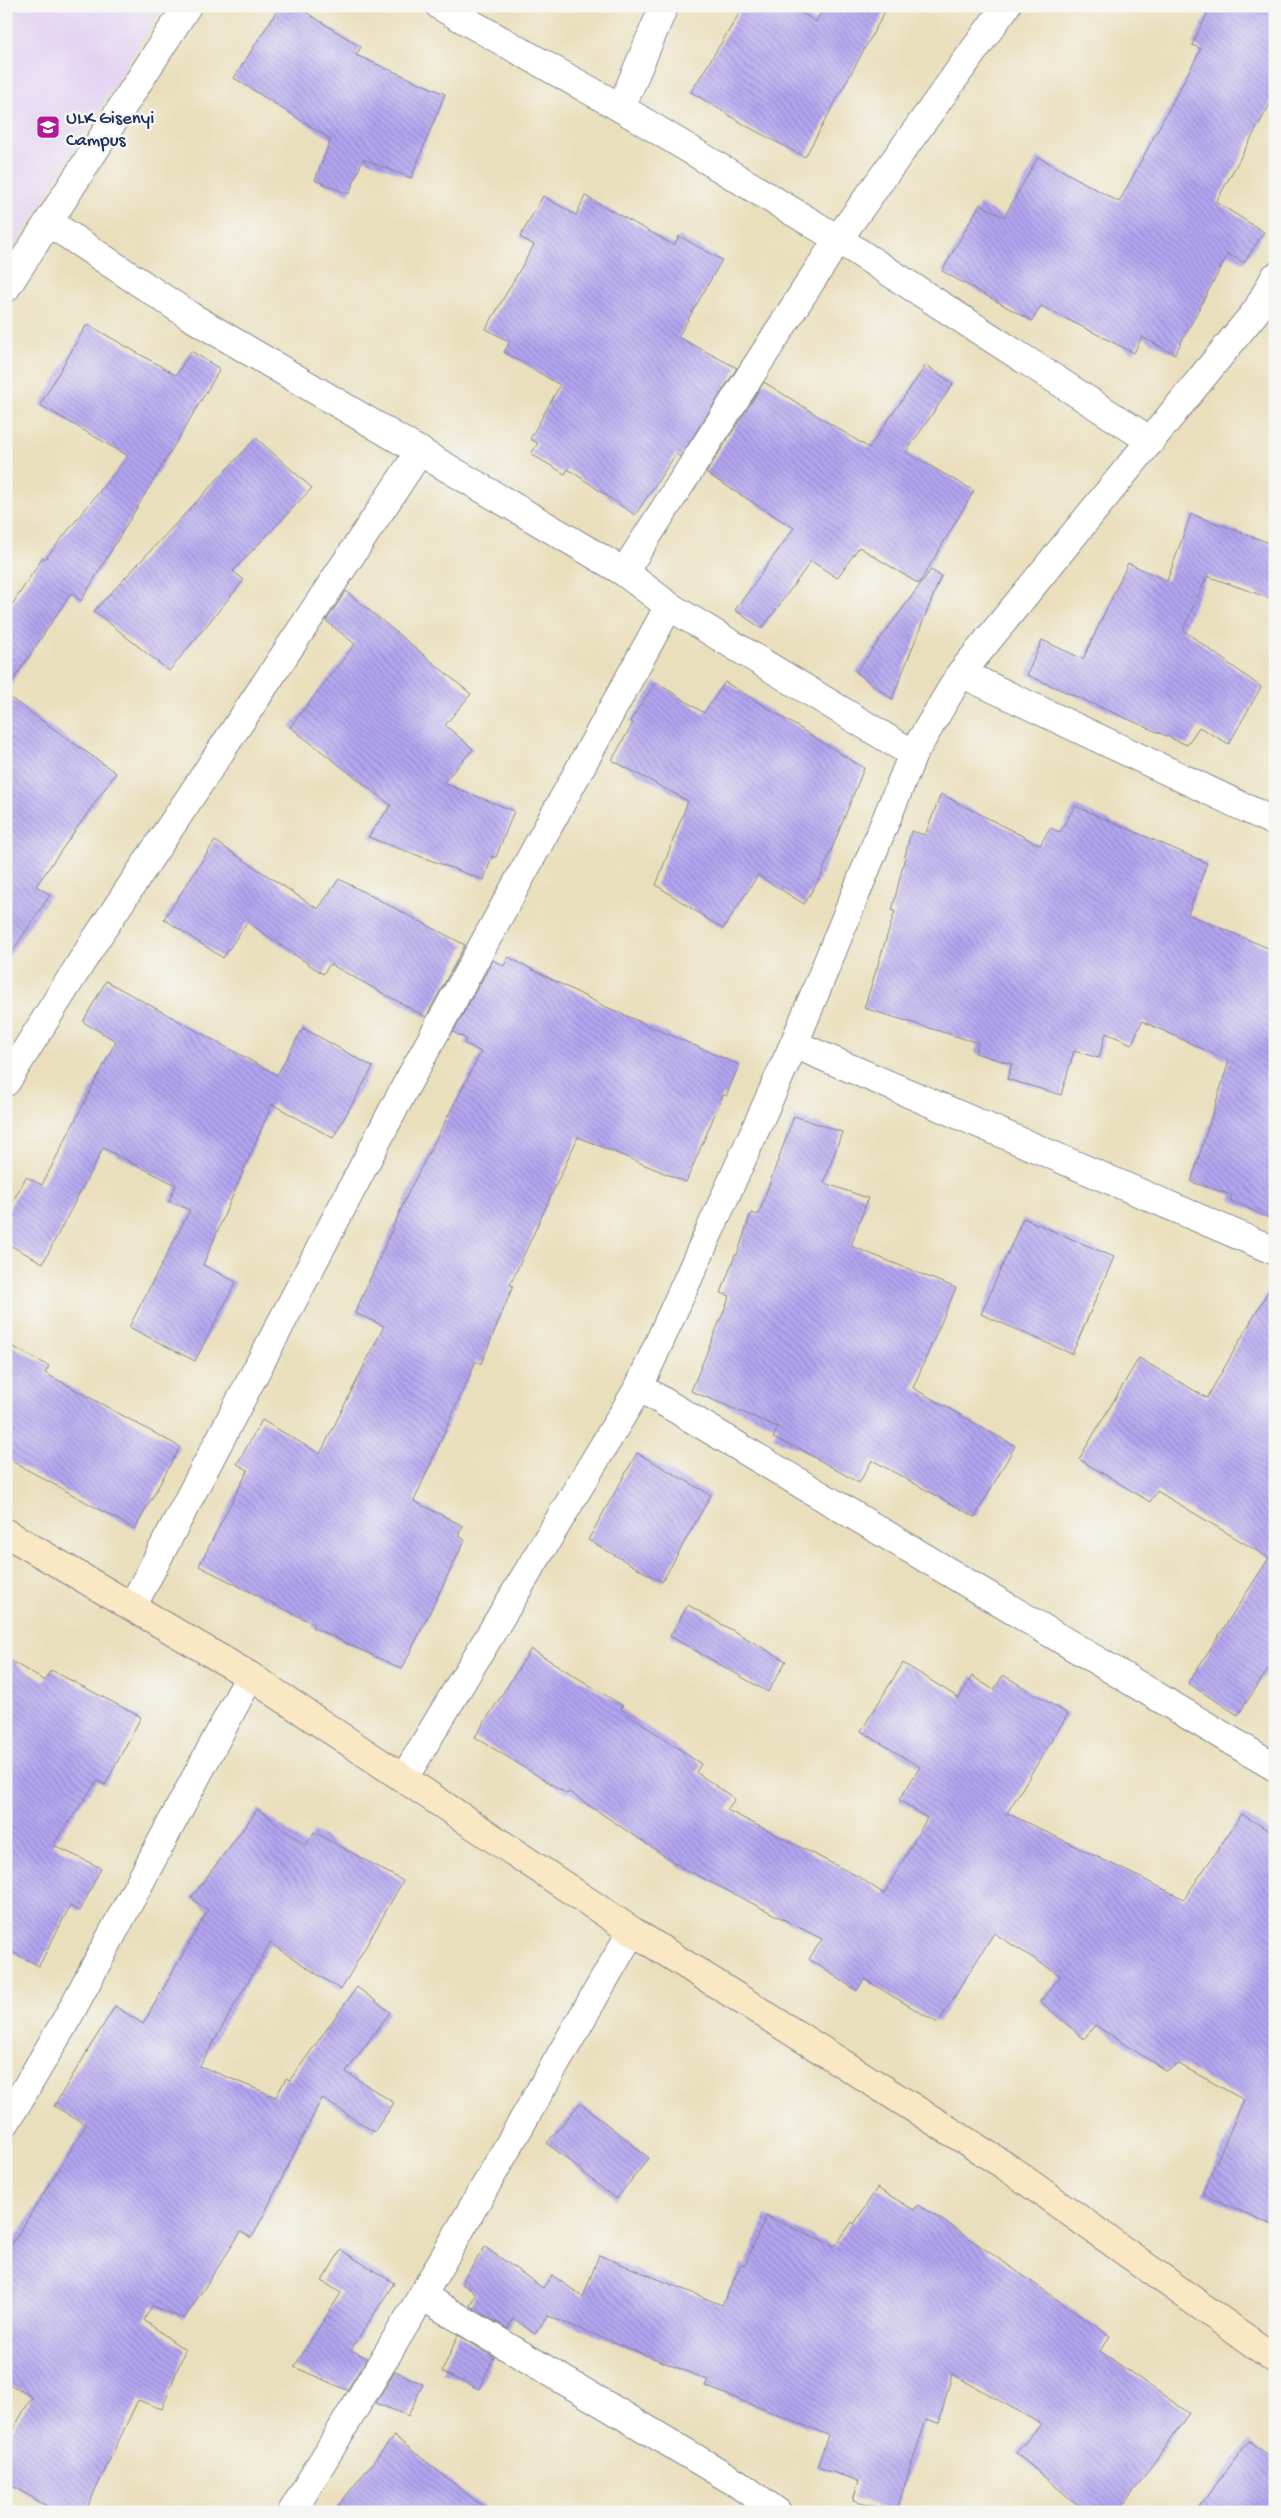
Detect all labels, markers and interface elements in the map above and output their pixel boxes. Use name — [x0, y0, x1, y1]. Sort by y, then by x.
place label: ULK Gisenyi Campus — [66, 108, 154, 153]
school or university icon: ULK Gisenyi Campus — [35, 114, 61, 140]

